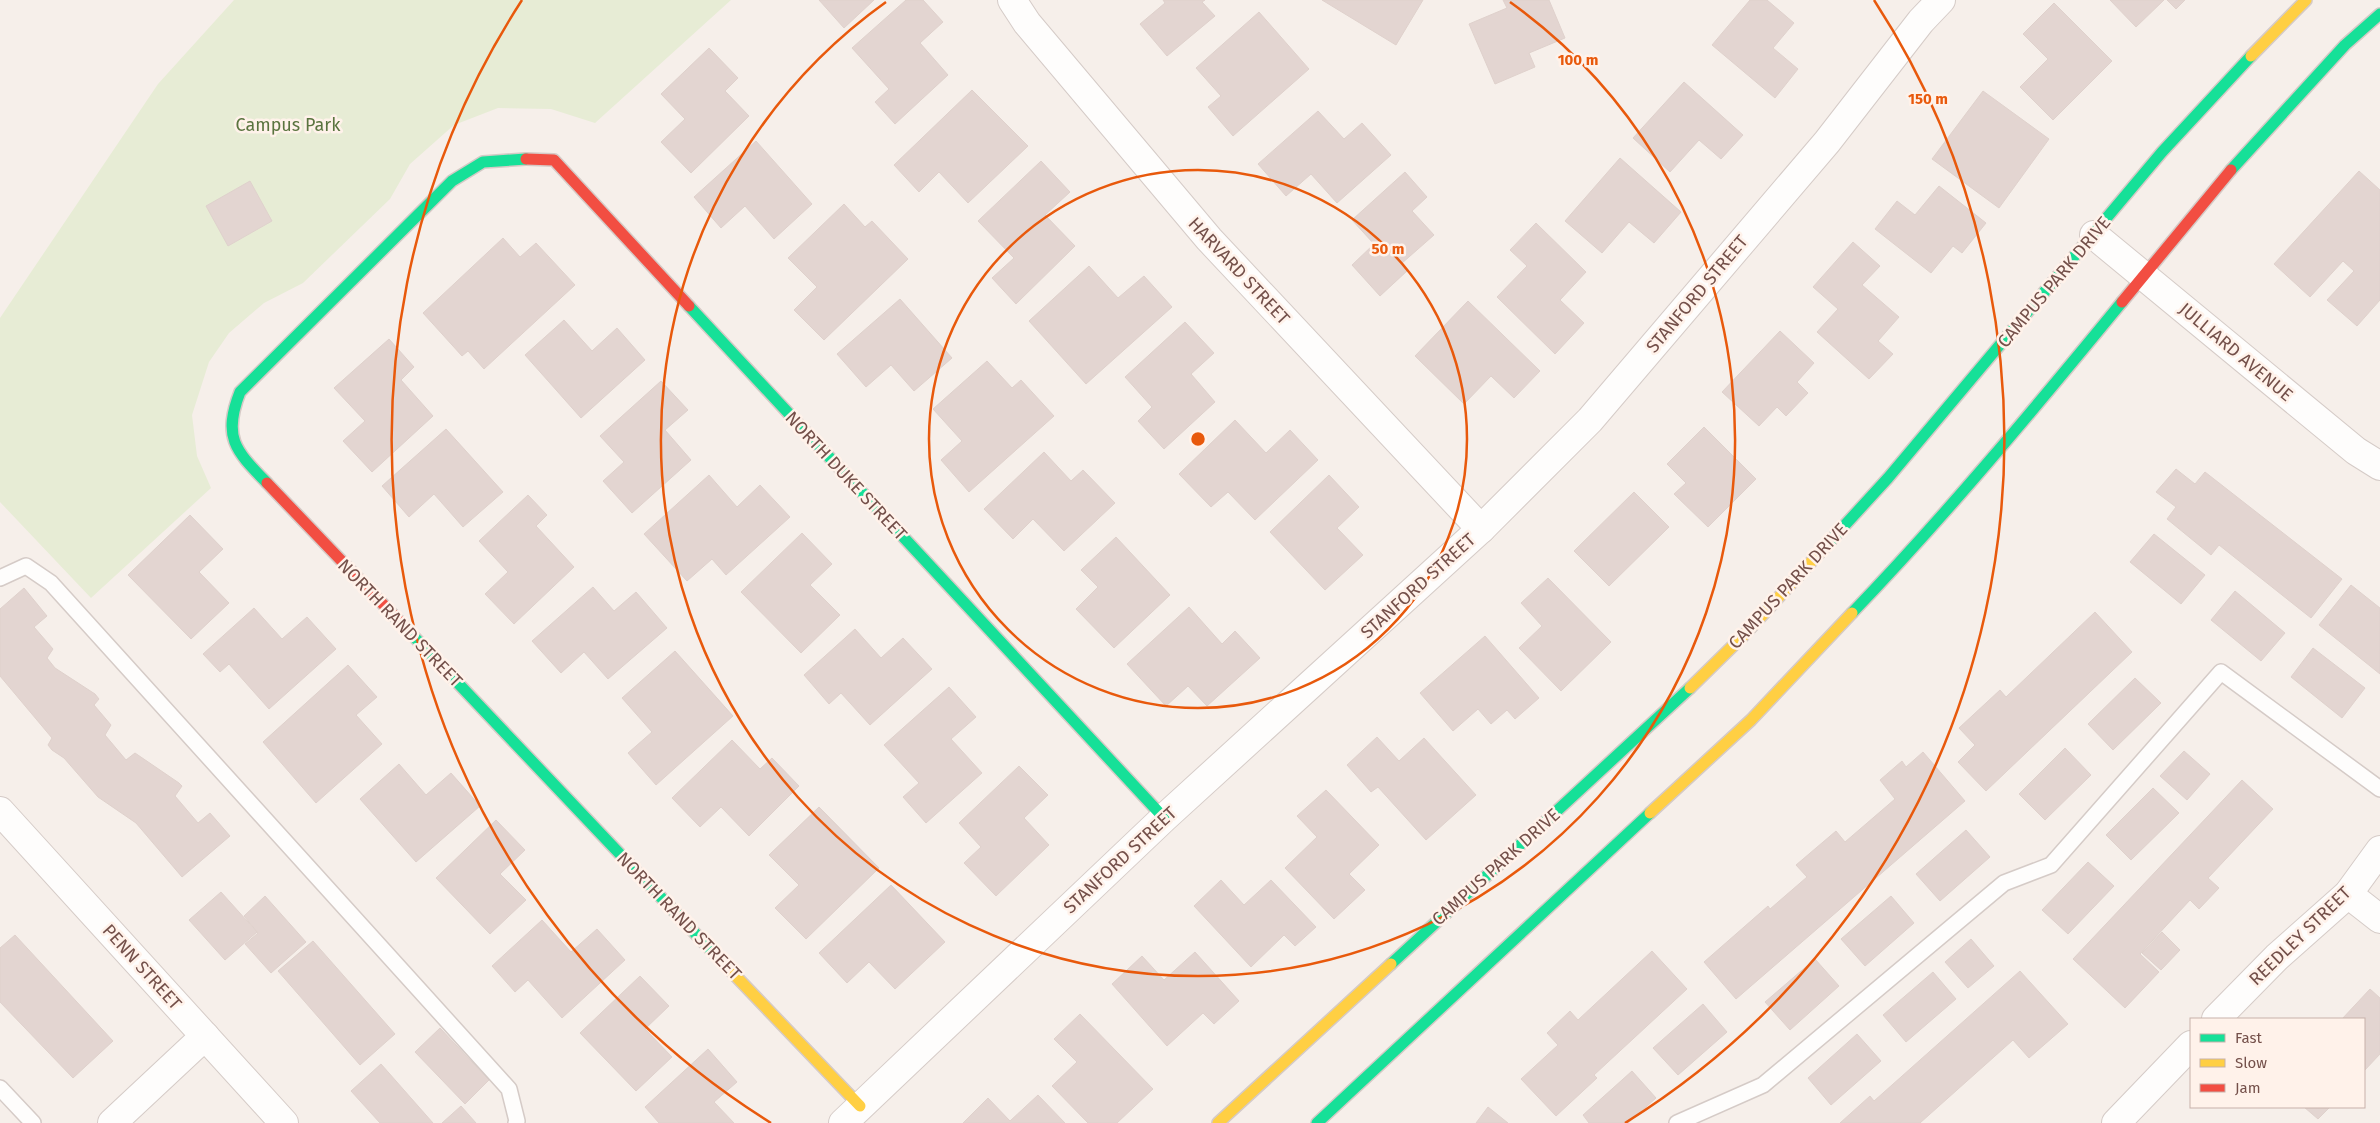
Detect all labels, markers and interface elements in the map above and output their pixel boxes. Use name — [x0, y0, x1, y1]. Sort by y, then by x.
text: 100 m — [1558, 51, 1598, 69]
text: 150 m — [1908, 90, 1948, 108]
park label: Campus Park — [236, 114, 341, 136]
street label: CAMPUS PARK DRIVE — [1993, 212, 2115, 352]
street label: HARVARD STREET — [1184, 213, 1295, 330]
street label: STANFORD STREET — [1641, 230, 1753, 357]
text: 50 m — [1371, 240, 1405, 258]
street label: JULLIARD AVENUE — [2175, 298, 2297, 406]
street label: NORTH DUKE STREET — [781, 407, 912, 546]
centre of rings — [1189, 430, 1207, 448]
street label: CAMPUS PARK DRIVE — [1724, 518, 1852, 654]
street label: STANFORD STREET — [1356, 528, 1480, 643]
street label: NORTH RAND STREET — [333, 554, 467, 692]
street label: STANFORD STREET — [1059, 801, 1182, 918]
street label: CAMPUS PARK DRIVE — [1427, 804, 1565, 930]
street label: NORTH RAND STREET — [612, 847, 746, 985]
street label: REEDLEY STREET — [2244, 881, 2356, 990]
street label: PENN STREET — [98, 920, 187, 1015]
legend — [2190, 1018, 2365, 1108]
text: Fast — [2235, 1029, 2262, 1047]
text: Slow — [2235, 1054, 2267, 1072]
text: Jam — [2235, 1079, 2261, 1097]

